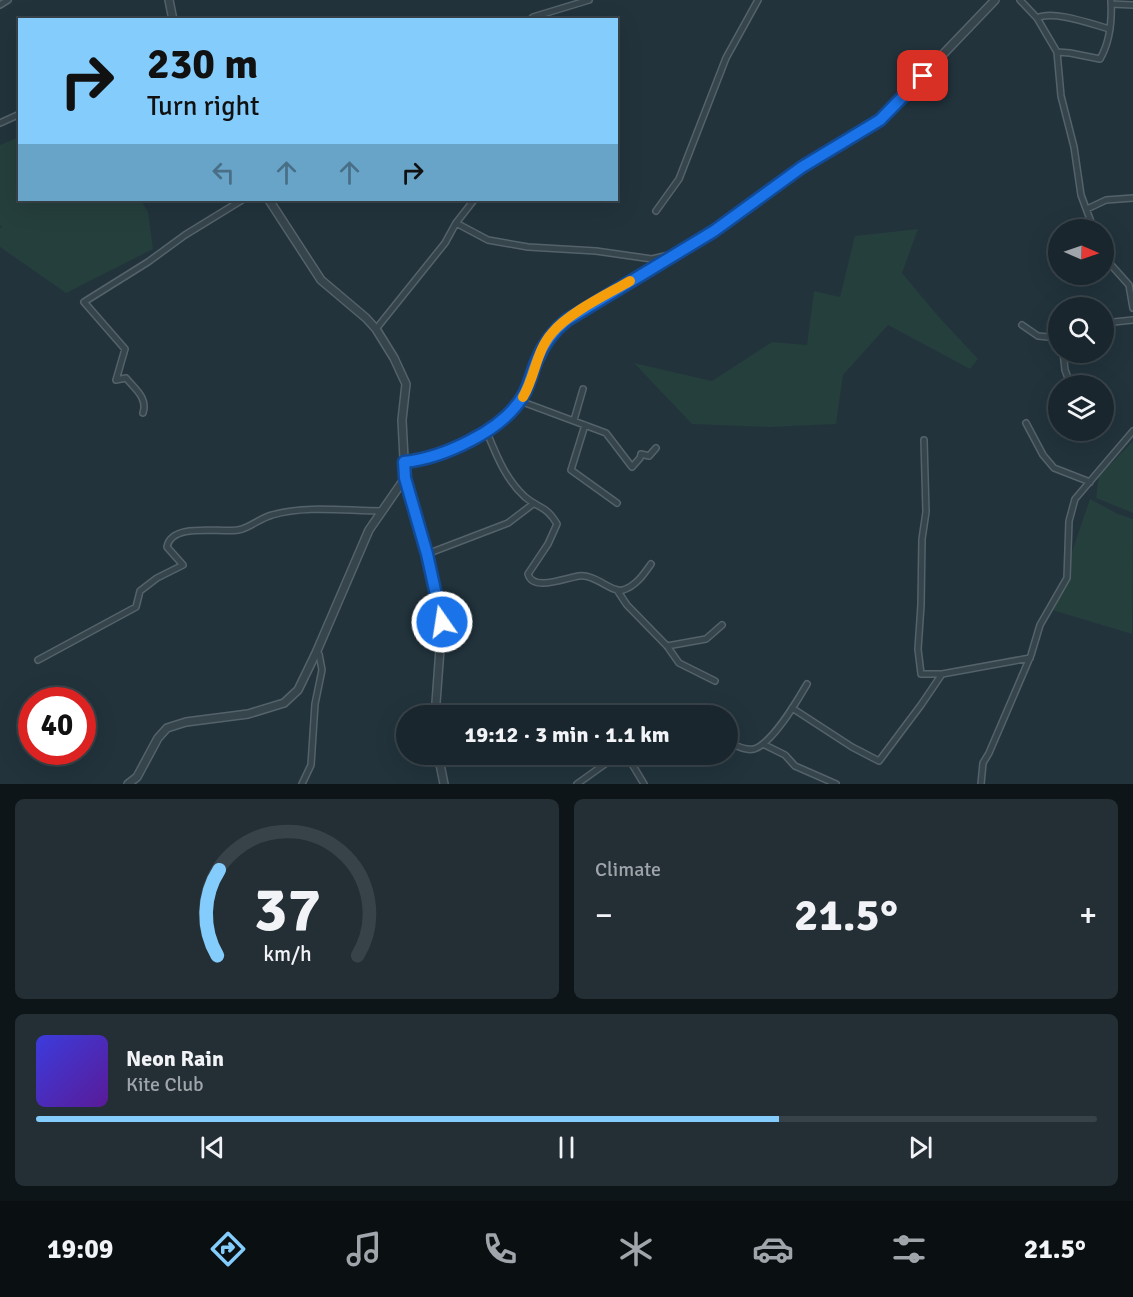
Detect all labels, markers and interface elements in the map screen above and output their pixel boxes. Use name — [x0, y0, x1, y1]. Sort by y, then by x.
text: 230 m — [147, 39, 258, 90]
icon: right — [48, 42, 126, 120]
pin — [897, 50, 948, 101]
icon: arrive — [906, 59, 939, 92]
text: Turn right — [147, 90, 260, 123]
icon: left — [207, 156, 240, 189]
icon: ahead — [270, 156, 303, 189]
icon: ahead — [333, 156, 366, 189]
icon: right — [396, 156, 429, 189]
north arrow — [1048, 219, 1114, 285]
map controls — [1048, 219, 1114, 441]
button: search — [1048, 297, 1114, 363]
button: layers — [1048, 375, 1114, 441]
position arrow — [410, 590, 474, 654]
speed limit sign: 40 — [18, 687, 96, 765]
text: 19:12 · 3 min · 1.1 km — [464, 721, 670, 748]
text: Climate — [595, 857, 661, 882]
text: 37 — [253, 871, 321, 948]
text: 21.5° — [794, 888, 898, 943]
text: − — [595, 895, 613, 936]
text: + — [1079, 895, 1097, 936]
text: km/h — [263, 941, 311, 967]
text: Neon Rain — [126, 1045, 224, 1072]
text: Kite Club — [126, 1072, 204, 1097]
icon: previous — [196, 1131, 229, 1164]
icon: pause — [550, 1131, 583, 1164]
icon: next — [904, 1131, 937, 1164]
icon: directions — [207, 1228, 249, 1270]
icon: music — [343, 1228, 385, 1270]
icon: phone — [479, 1228, 521, 1270]
icon: climate — [615, 1228, 657, 1270]
icon: car — [752, 1228, 794, 1270]
icon: filters — [888, 1228, 930, 1270]
text: 19:09 — [47, 1233, 113, 1266]
text: 21.5° — [1024, 1233, 1086, 1266]

